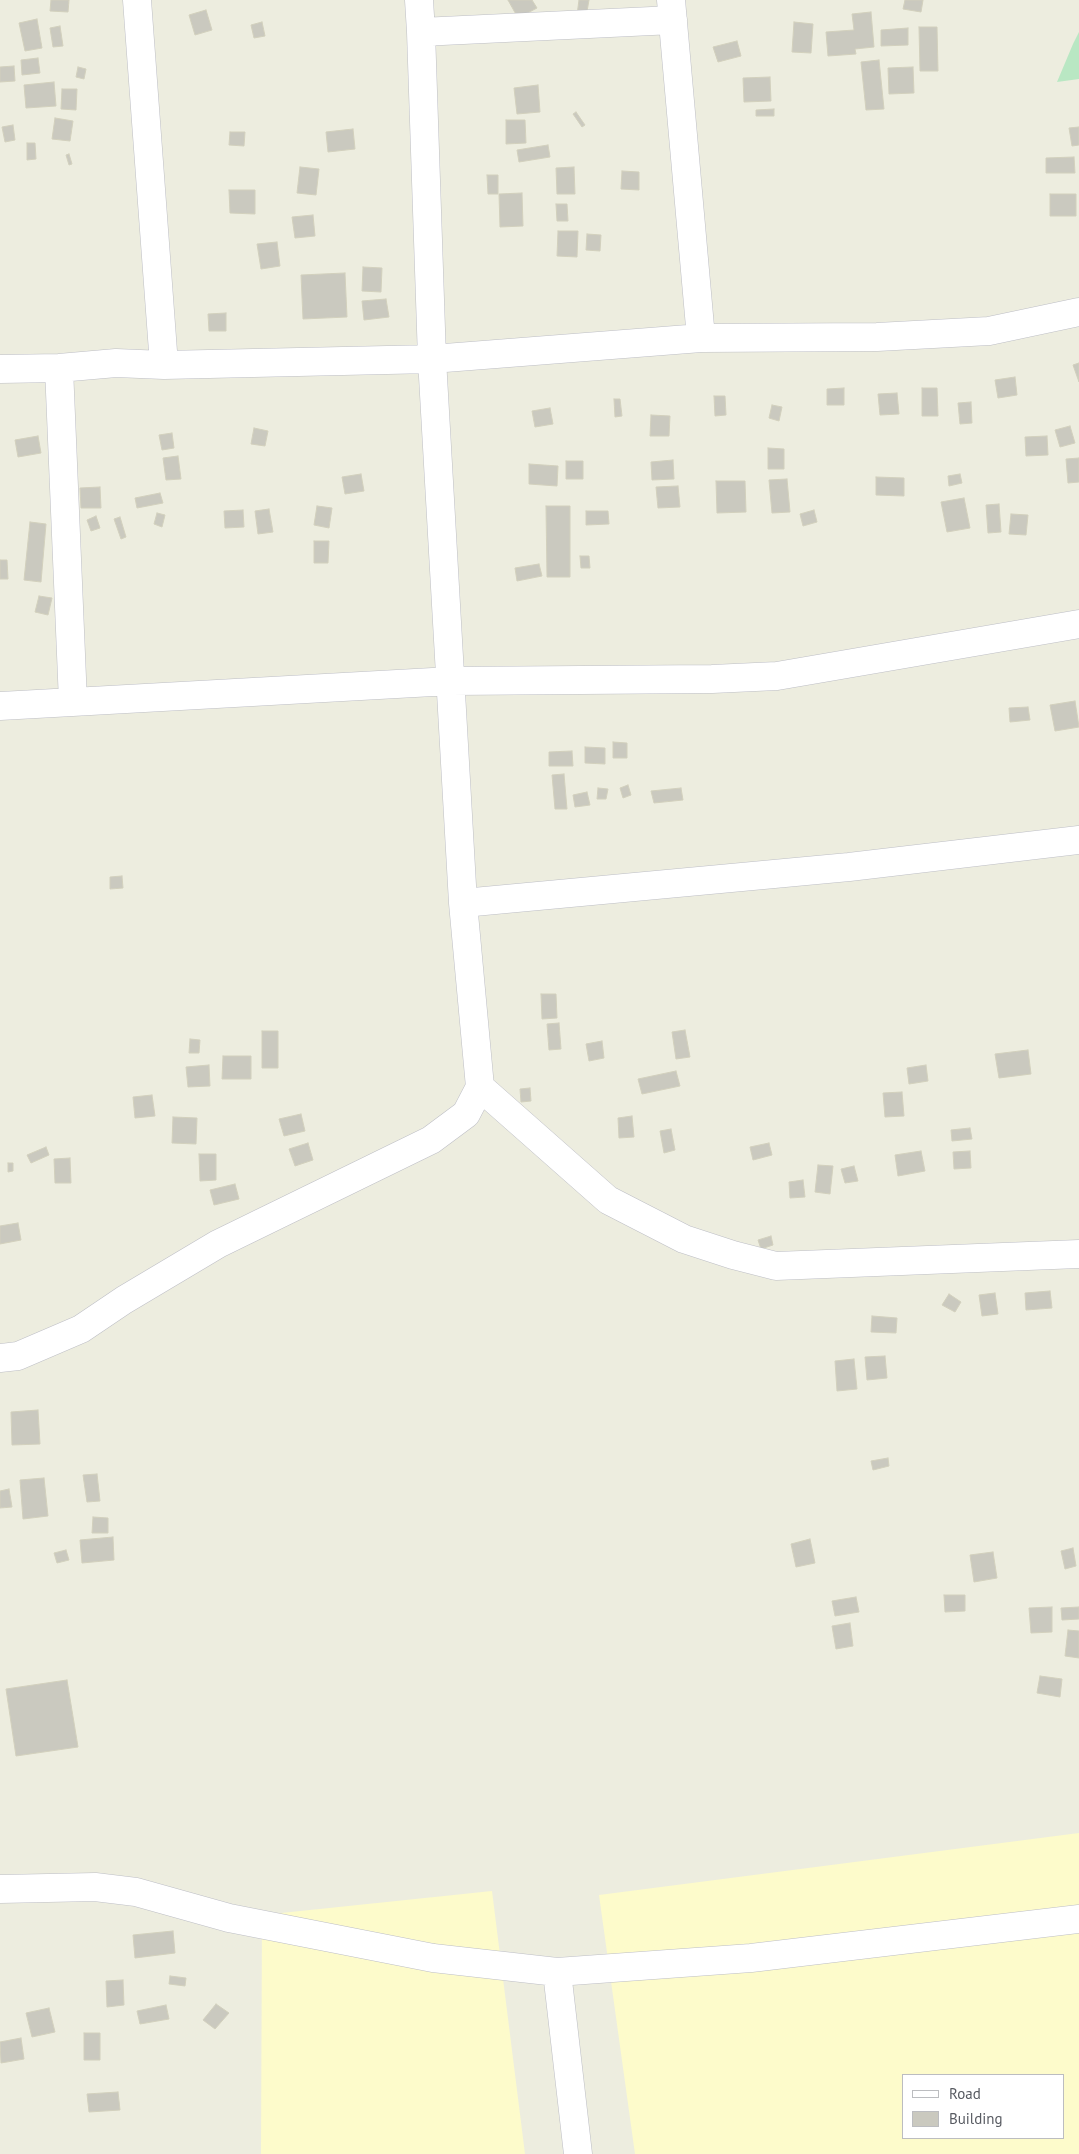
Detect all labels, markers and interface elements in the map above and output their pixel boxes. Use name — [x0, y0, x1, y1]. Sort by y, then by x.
legend — [902, 2074, 1064, 2139]
text: Road — [949, 2084, 981, 2103]
text: Building — [949, 2109, 1003, 2128]

